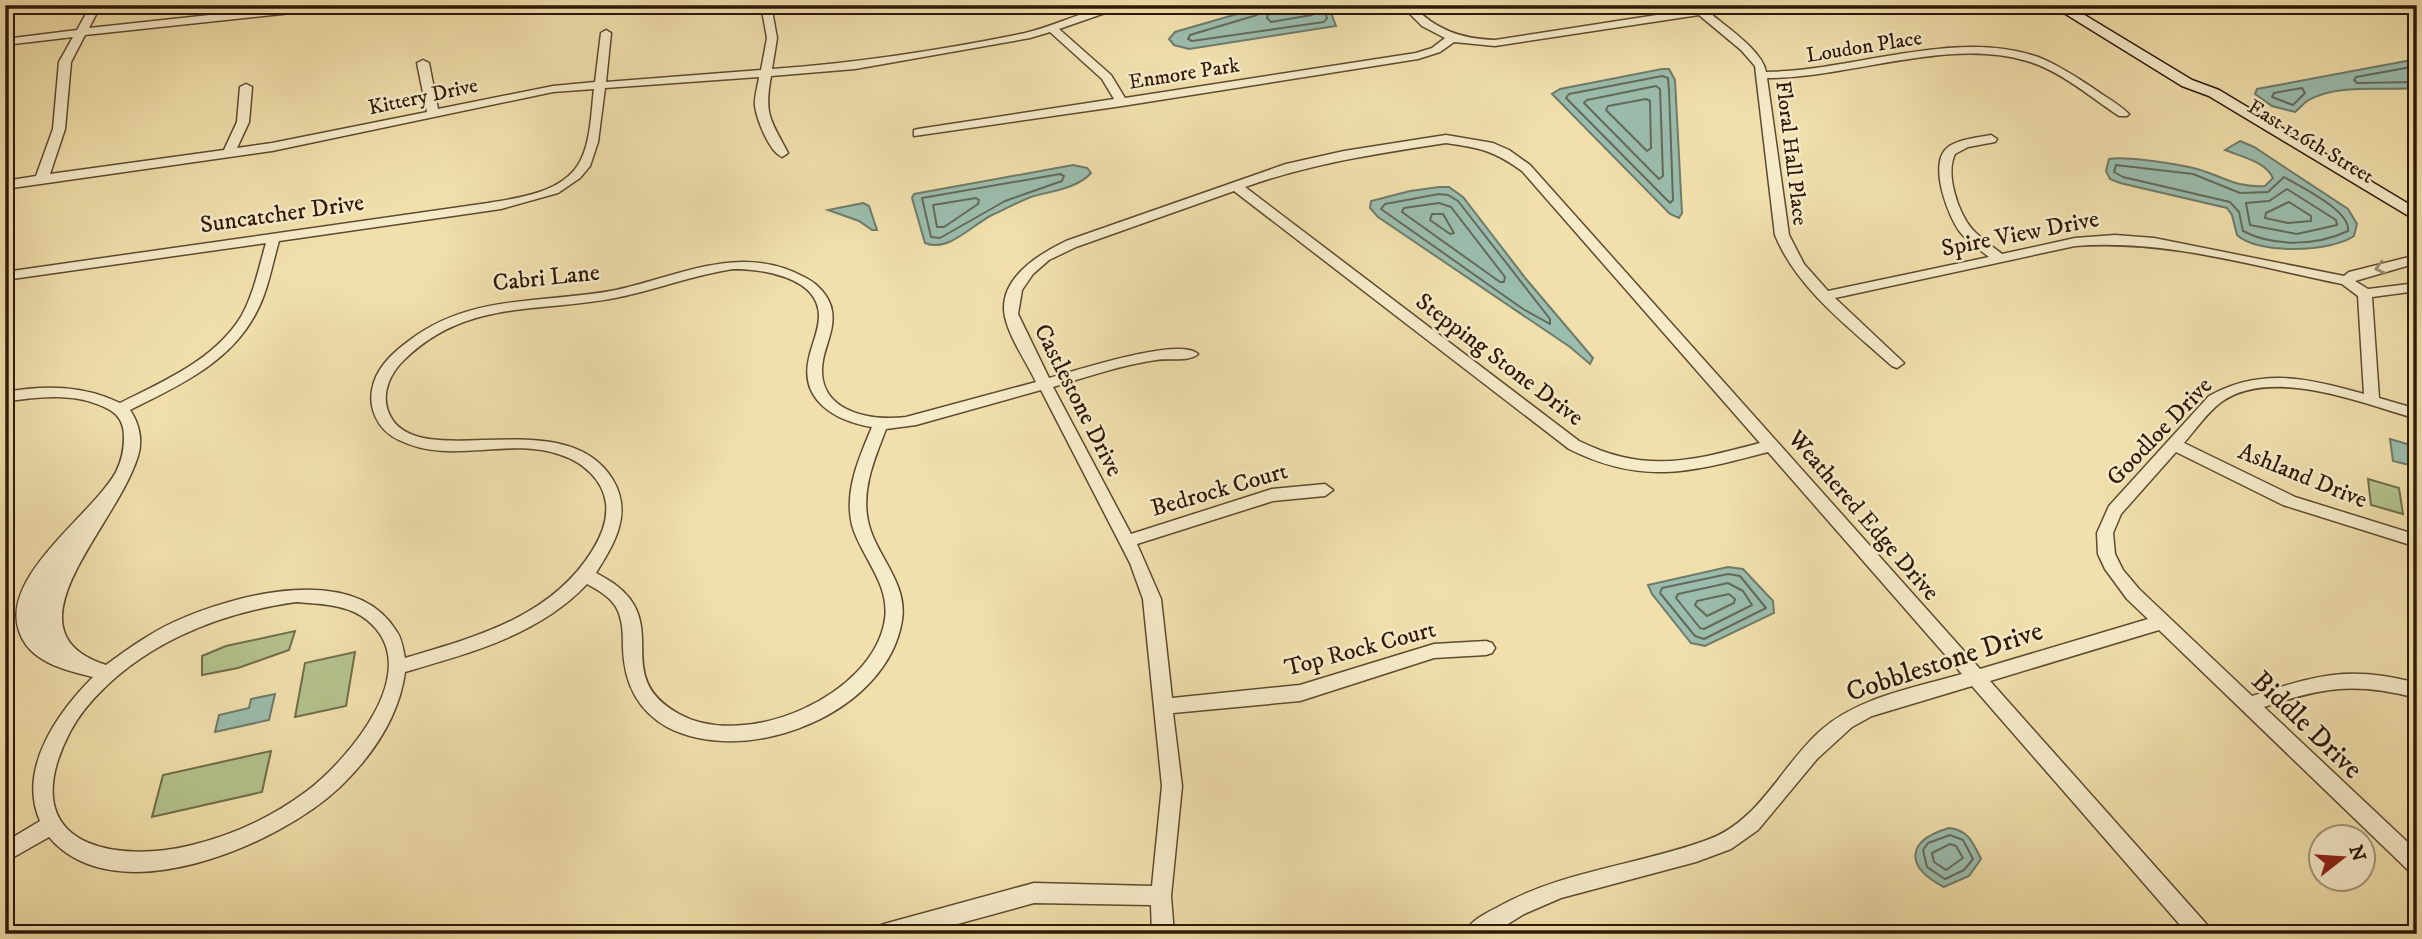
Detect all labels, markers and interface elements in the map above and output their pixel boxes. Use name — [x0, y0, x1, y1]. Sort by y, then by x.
street label: Loudon Place — [1804, 25, 1924, 69]
street label: Enmore Park — [1127, 52, 1242, 96]
street label: Kittery Drive — [366, 73, 481, 121]
street label: Floral Hall Place — [1769, 79, 1813, 227]
street label: East 126th Street — [2243, 94, 2379, 190]
street label: Suncatcher Drive — [198, 188, 366, 240]
street label: Spire View Drive — [1939, 204, 2102, 264]
street label: Cabri Lane — [491, 257, 601, 299]
one-way arrow — [2375, 260, 2387, 274]
street label: Stepping Stone Drive — [1409, 287, 1589, 433]
street label: Castlestone Drive — [1027, 319, 1129, 482]
street label: Goodloe Drive — [2101, 371, 2219, 492]
street label: Weathered Edge Drive — [1780, 423, 1946, 607]
street label: Ashland Drive — [2234, 436, 2371, 515]
street label: Bedrock Court — [1147, 456, 1291, 524]
street label: Cobblestone Drive — [1842, 613, 2047, 710]
street label: Top Rock Court — [1281, 614, 1439, 684]
street label: Biddle Drive — [2244, 664, 2370, 787]
north arrow — [2306, 824, 2376, 894]
text: N — [2344, 843, 2370, 865]

